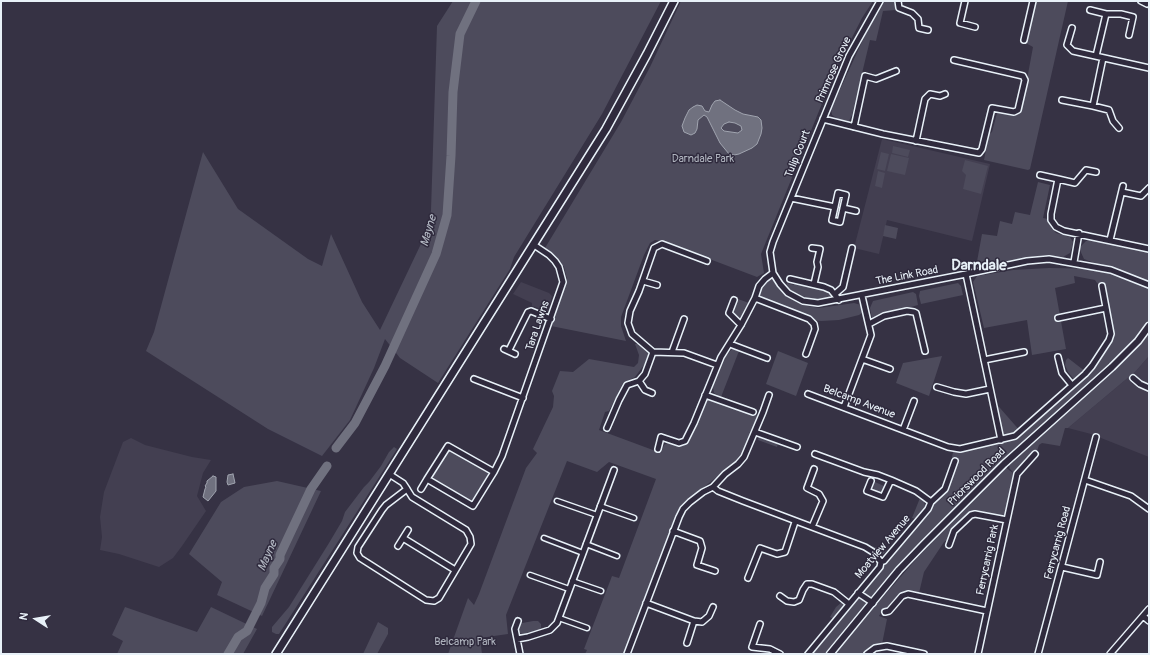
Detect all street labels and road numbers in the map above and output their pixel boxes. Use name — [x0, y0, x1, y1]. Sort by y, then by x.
street label: Primrose Grove — [814, 35, 854, 105]
street label: Tulip Court — [783, 128, 813, 180]
street label: The Link Road — [875, 264, 939, 288]
street label: Tara Lawns — [523, 299, 553, 353]
street label: Belcamp Avenue — [821, 382, 897, 422]
street label: Priorswood Road — [945, 445, 1009, 509]
street label: Ferrycarrig Road — [1042, 505, 1074, 581]
street label: Moatview Avenue — [853, 512, 913, 582]
street label: Ferrycarrig Park — [974, 523, 1002, 597]

